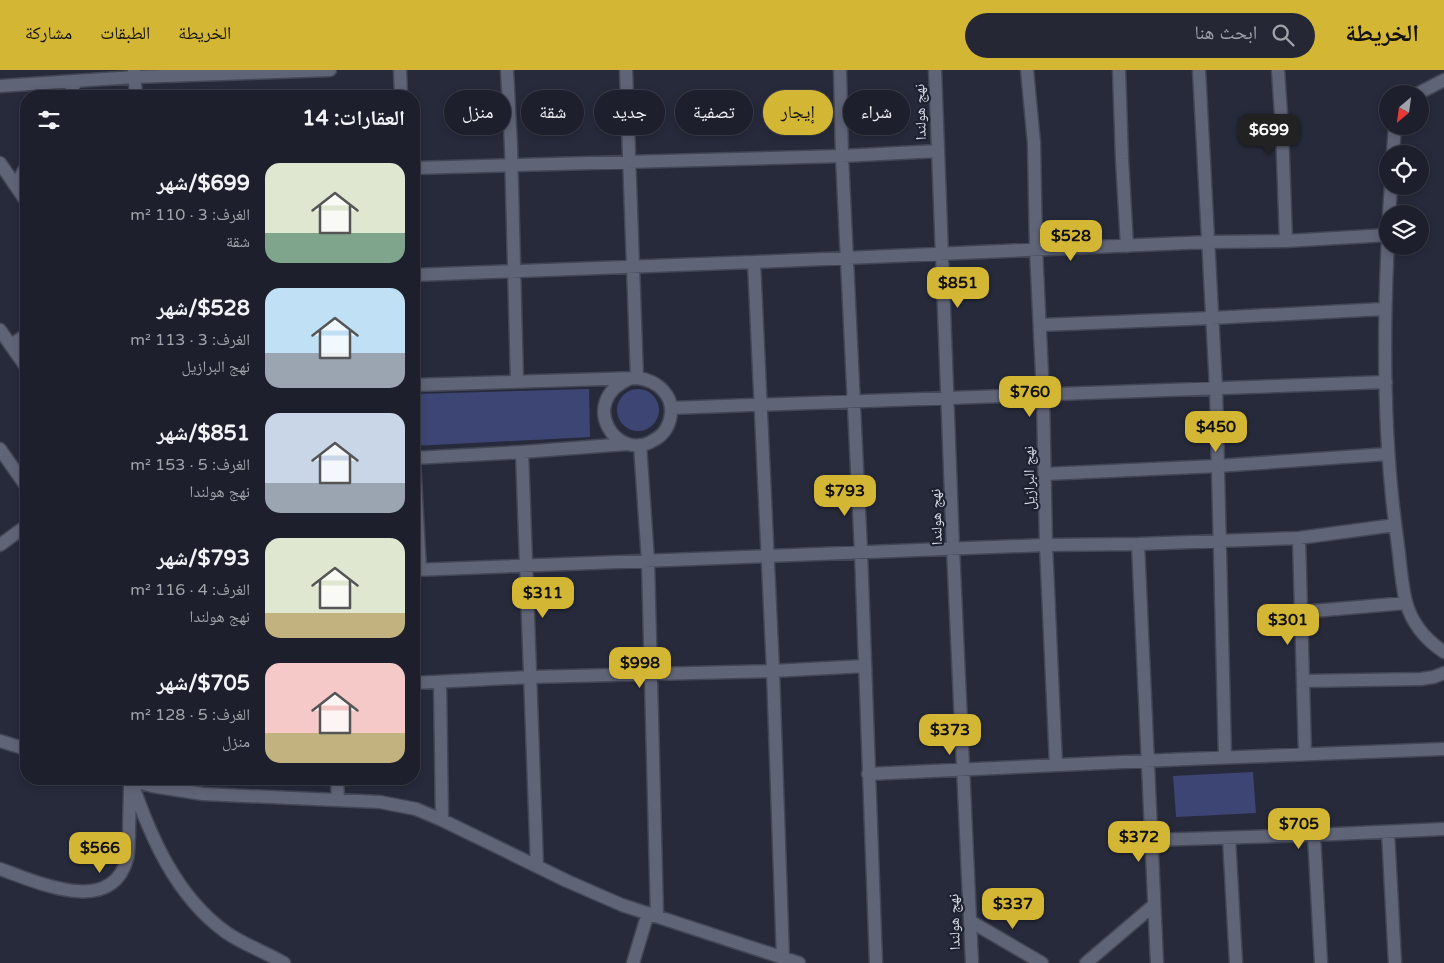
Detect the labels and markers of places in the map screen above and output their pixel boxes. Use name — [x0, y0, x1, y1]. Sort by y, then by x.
pin: $699 — [1239, 114, 1299, 156]
pin: $528 — [1041, 220, 1101, 262]
pin: $851 — [928, 266, 988, 309]
pin: $760 — [1000, 376, 1060, 418]
pin: $450 — [1186, 410, 1246, 453]
pin: $793 — [815, 474, 875, 517]
pin: $311 — [513, 576, 573, 619]
pin: $301 — [1258, 604, 1318, 646]
pin: $998 — [610, 646, 670, 689]
pin: $373 — [920, 714, 980, 756]
pin: $705 — [1269, 808, 1329, 850]
pin: $372 — [1109, 820, 1169, 863]
pin: $566 — [70, 832, 130, 874]
pin: $337 — [983, 888, 1043, 930]

